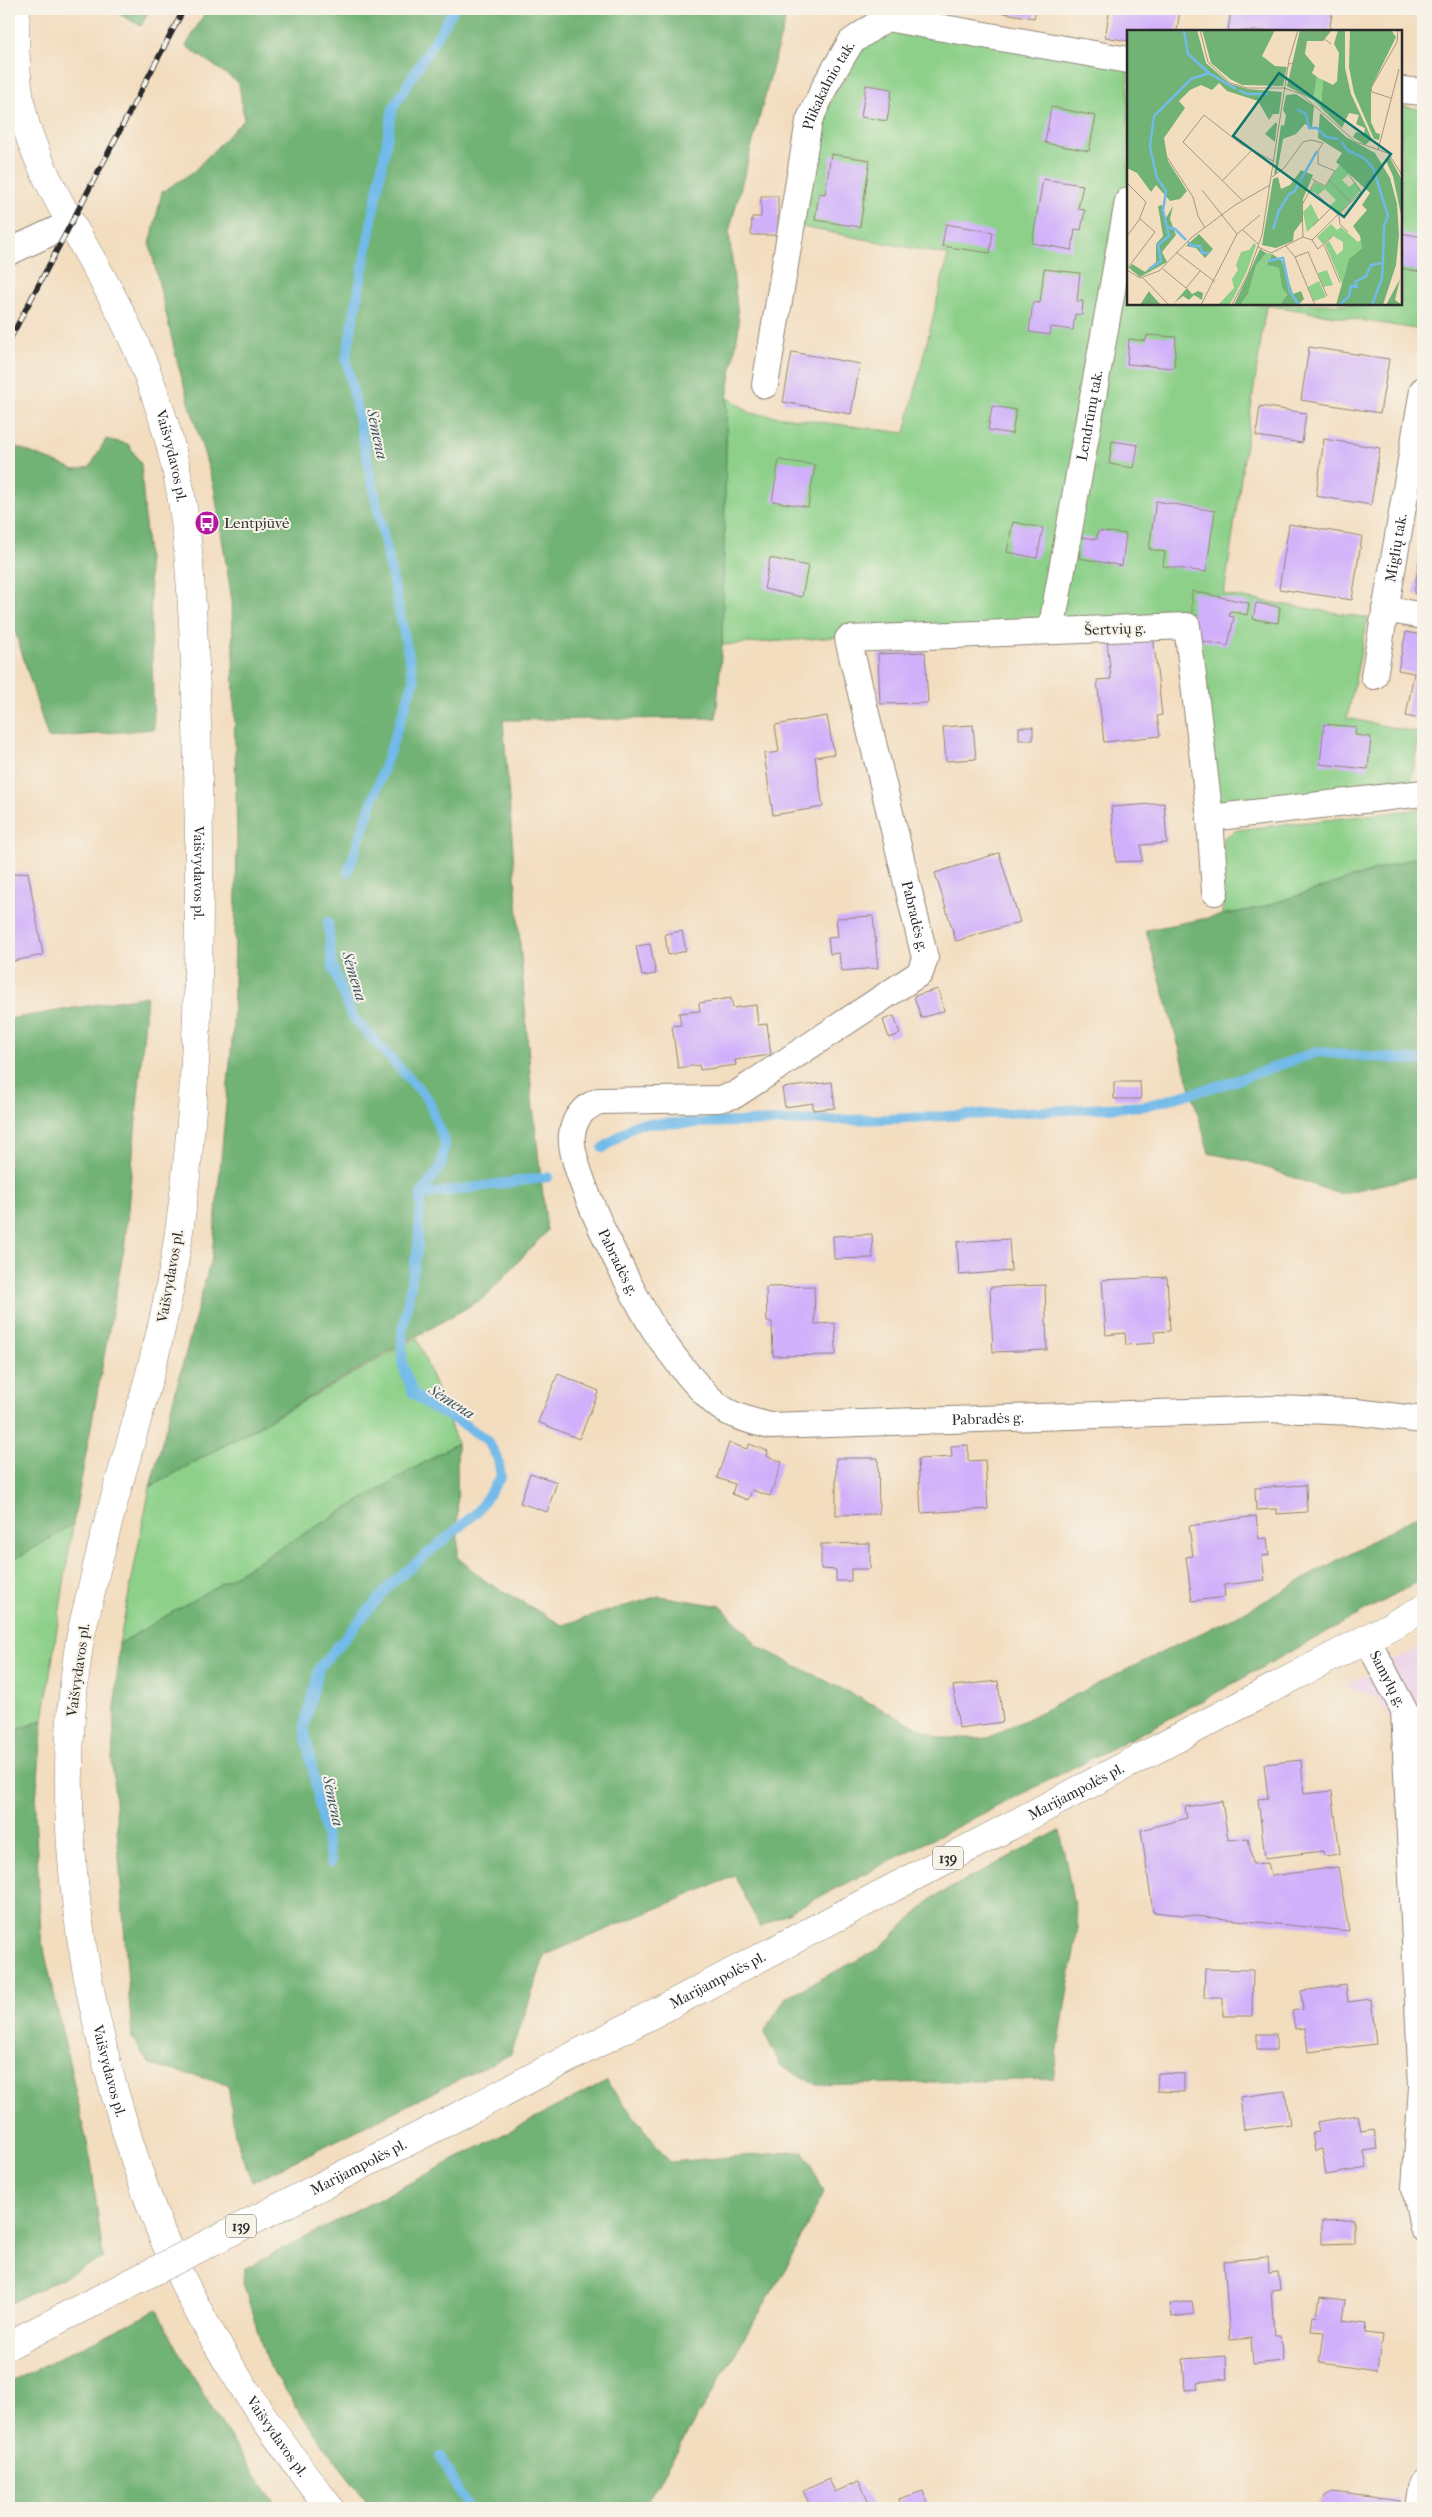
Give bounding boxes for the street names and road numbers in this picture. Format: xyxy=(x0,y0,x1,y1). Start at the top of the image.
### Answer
street label: Plikakalnio tak. xyxy=(799,37,859,131)
street label: Lendrūnų tak. xyxy=(1073,369,1107,462)
street label: Vaišvydavos pl. xyxy=(151,407,191,503)
street label: Miglių tak. xyxy=(1381,512,1411,584)
street label: Šertvių g. xyxy=(1084,619,1146,639)
street label: Vaišvydavos pl. xyxy=(190,825,208,920)
street label: Pabradės g. xyxy=(898,879,932,954)
street label: Pabradės g. xyxy=(594,1226,642,1299)
street label: Vaišvydavos pl. xyxy=(153,1228,187,1325)
street label: Pabradės g. xyxy=(951,1408,1024,1429)
street label: Vaišvydavos pl. xyxy=(62,1622,93,1719)
street label: Samylų g. xyxy=(1366,1648,1410,1710)
street label: Marijampolės pl. xyxy=(1025,1759,1127,1824)
road number: 139 xyxy=(933,1846,963,1870)
street label: Marijampolės pl. xyxy=(666,1947,768,2013)
street label: Vaišvydavos pl. xyxy=(89,2022,130,2119)
street label: Marijampolės pl. xyxy=(307,2135,410,2199)
road number: 139 xyxy=(226,2214,256,2238)
street label: Vaišvydavos pl. xyxy=(242,2392,312,2480)

